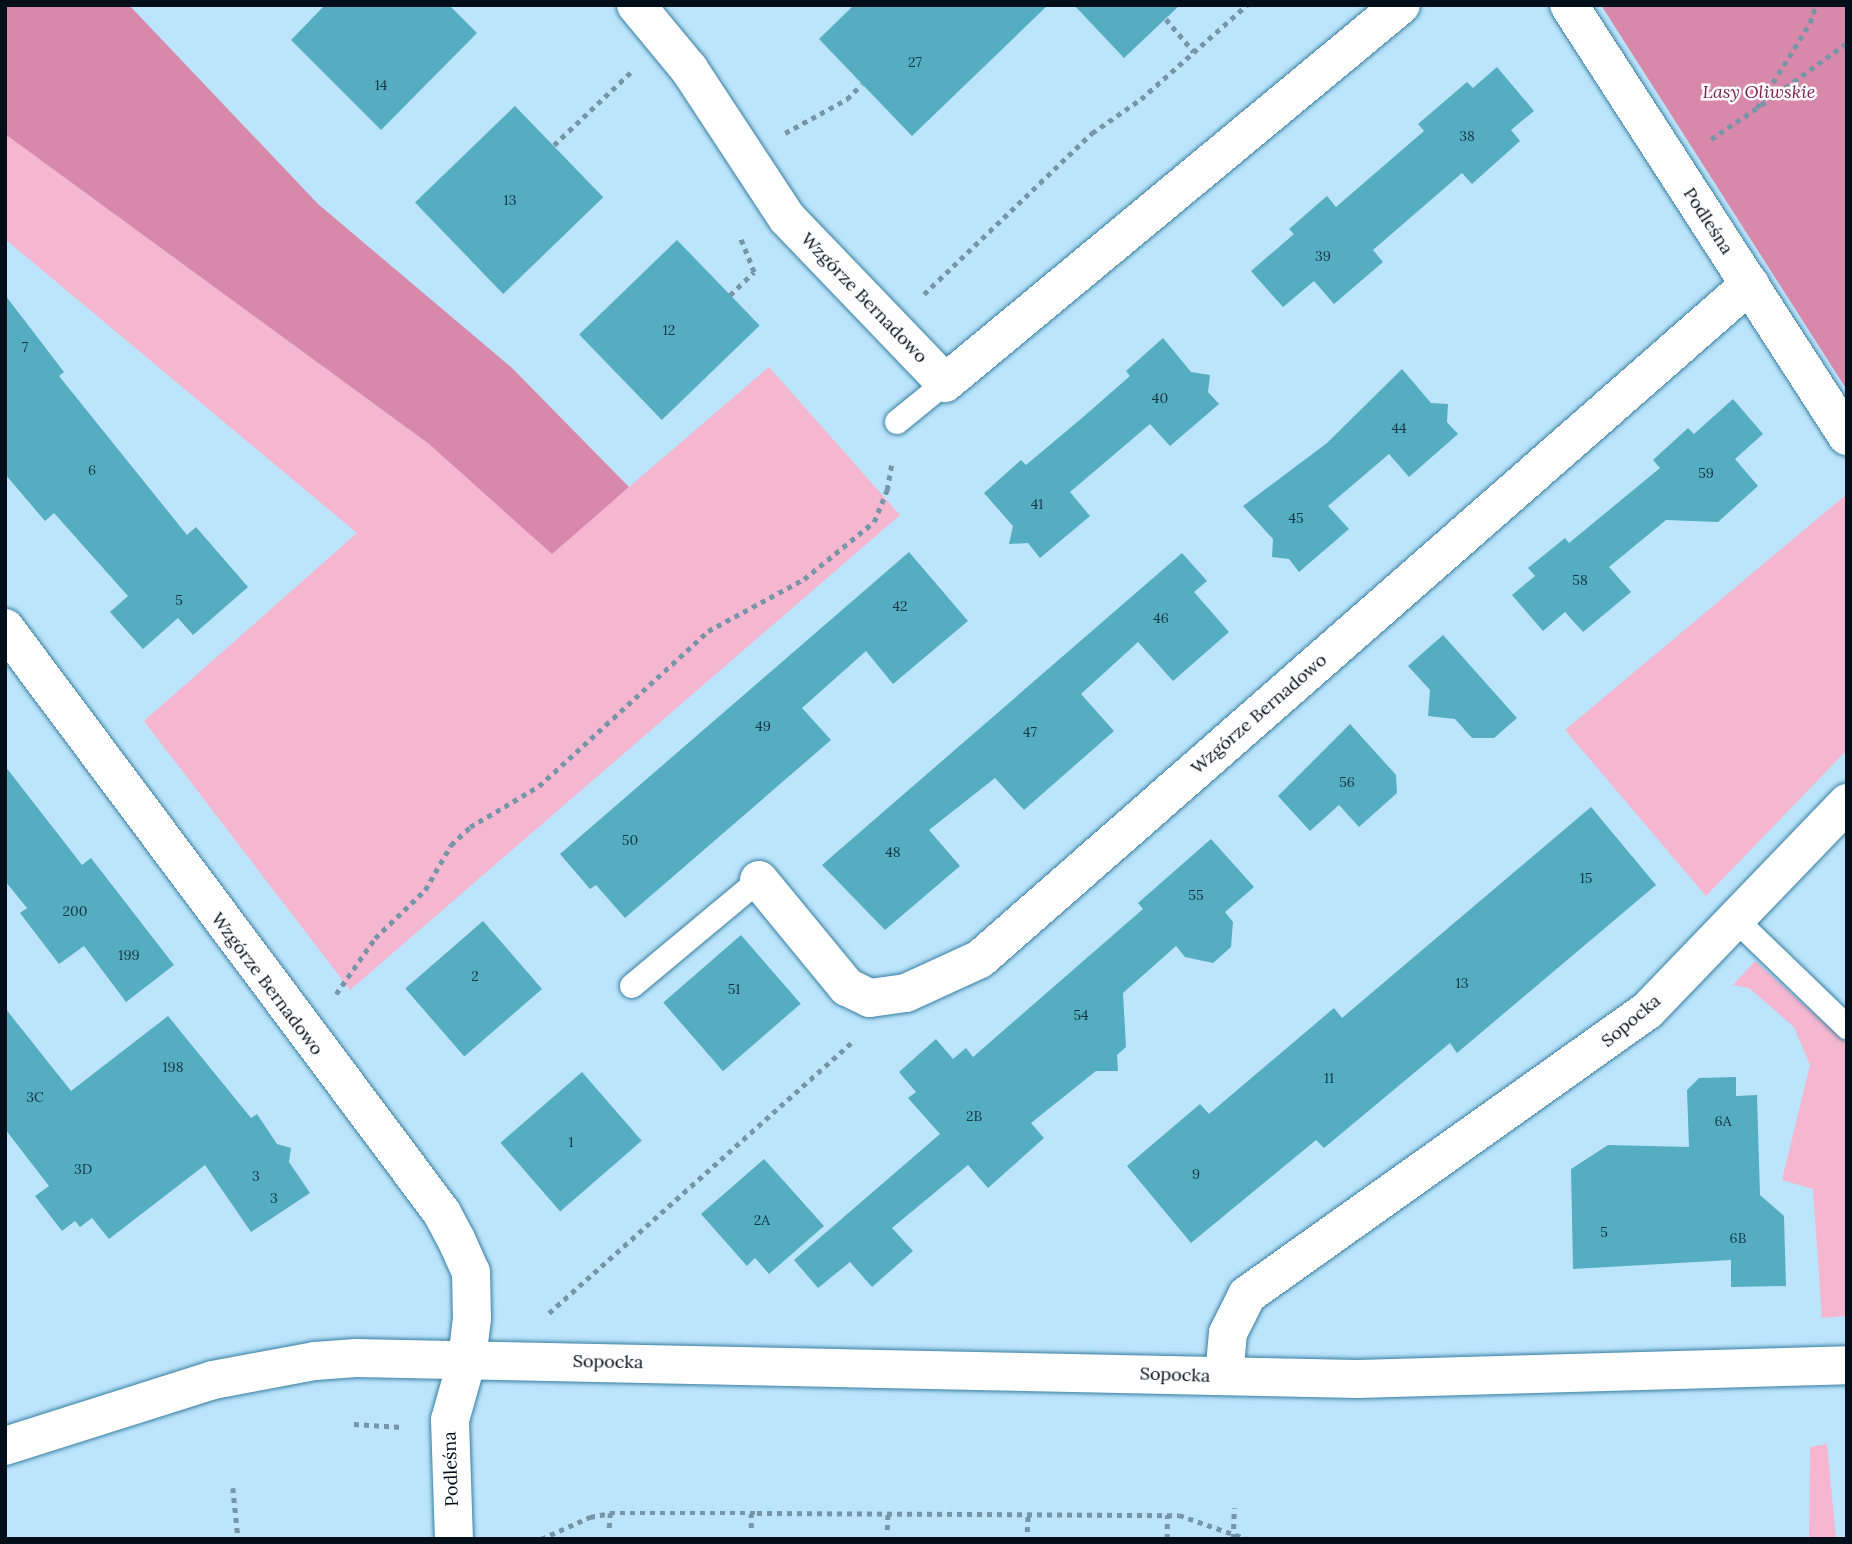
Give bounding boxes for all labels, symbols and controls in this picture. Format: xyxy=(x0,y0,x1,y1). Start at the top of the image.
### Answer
house number: 27 xyxy=(908,54,922,70)
house number: 14 xyxy=(375,77,387,93)
park label: Lasy Oliwskie xyxy=(1703,81,1815,103)
house number: 38 xyxy=(1459,128,1475,144)
street label: Podleśna xyxy=(1678,184,1738,258)
house number: 13 xyxy=(504,192,516,208)
street label: Wzgórze Bernadowo xyxy=(796,228,932,368)
house number: 39 xyxy=(1315,248,1331,264)
house number: 12 xyxy=(663,322,675,338)
house number: 7 xyxy=(22,339,28,355)
house number: 40 xyxy=(1152,390,1168,406)
house number: 44 xyxy=(1391,420,1407,436)
house number: 6 xyxy=(88,462,96,478)
house number: 59 xyxy=(1698,465,1714,481)
house number: 41 xyxy=(1031,496,1043,512)
house number: 45 xyxy=(1288,510,1304,526)
house number: 58 xyxy=(1572,572,1588,588)
house number: 5 xyxy=(175,592,183,608)
house number: 42 xyxy=(892,598,908,614)
house number: 46 xyxy=(1153,610,1169,626)
street label: Wzgórze Bernadowo xyxy=(1187,649,1331,779)
house number: 49 xyxy=(755,718,771,734)
house number: 47 xyxy=(1023,724,1037,740)
house number: 56 xyxy=(1339,774,1355,790)
house number: 50 xyxy=(622,832,638,848)
house number: 48 xyxy=(885,844,901,860)
house number: 15 xyxy=(1580,870,1592,886)
house number: 55 xyxy=(1188,887,1204,903)
house number: 200 xyxy=(63,903,87,919)
street label: Wzgórze Bernadowo xyxy=(206,908,328,1060)
house number: 199 xyxy=(118,947,140,963)
house number: 2 xyxy=(471,968,479,984)
house number: 13 xyxy=(1456,975,1468,991)
house number: 51 xyxy=(728,981,740,997)
street label: Sopocka xyxy=(1597,990,1665,1052)
house number: 54 xyxy=(1073,1007,1089,1023)
house number: 198 xyxy=(162,1059,184,1075)
house number: 11 xyxy=(1324,1070,1334,1086)
house number: 3C xyxy=(26,1089,44,1105)
house number: 2B xyxy=(966,1108,982,1124)
house number: 6A xyxy=(1715,1113,1731,1129)
house number: 1 xyxy=(568,1134,574,1150)
house number: 3D xyxy=(74,1161,92,1177)
house number: 9 xyxy=(1192,1166,1200,1182)
house number: 3 xyxy=(252,1168,260,1184)
house number: 3 xyxy=(270,1190,278,1206)
house number: 2A xyxy=(754,1212,770,1228)
house number: 5 xyxy=(1600,1224,1608,1240)
house number: 6B xyxy=(1730,1230,1746,1246)
street label: Sopocka xyxy=(573,1351,643,1373)
street label: Sopocka xyxy=(1139,1363,1211,1387)
street label: Podleśna xyxy=(439,1431,463,1507)

